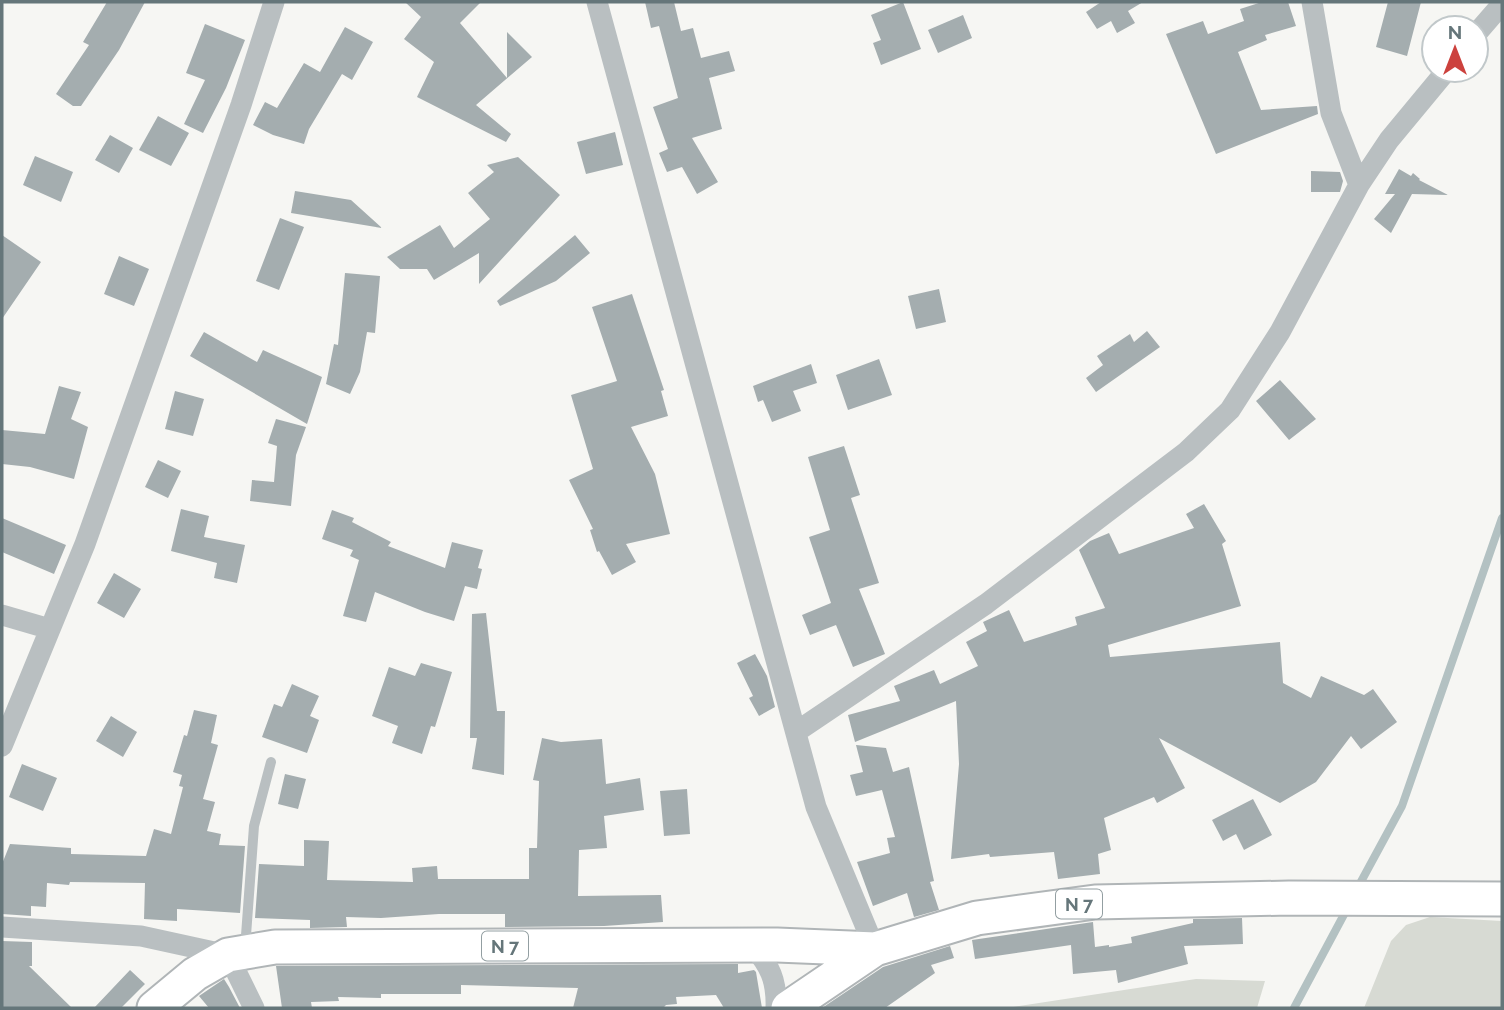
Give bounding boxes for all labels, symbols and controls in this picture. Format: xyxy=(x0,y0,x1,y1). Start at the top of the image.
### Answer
north arrow xyxy=(1420,14,1490,84)
text: N xyxy=(1448,21,1462,43)
road number: N 7 xyxy=(1056,890,1102,918)
road number: N 7 xyxy=(482,931,528,960)

